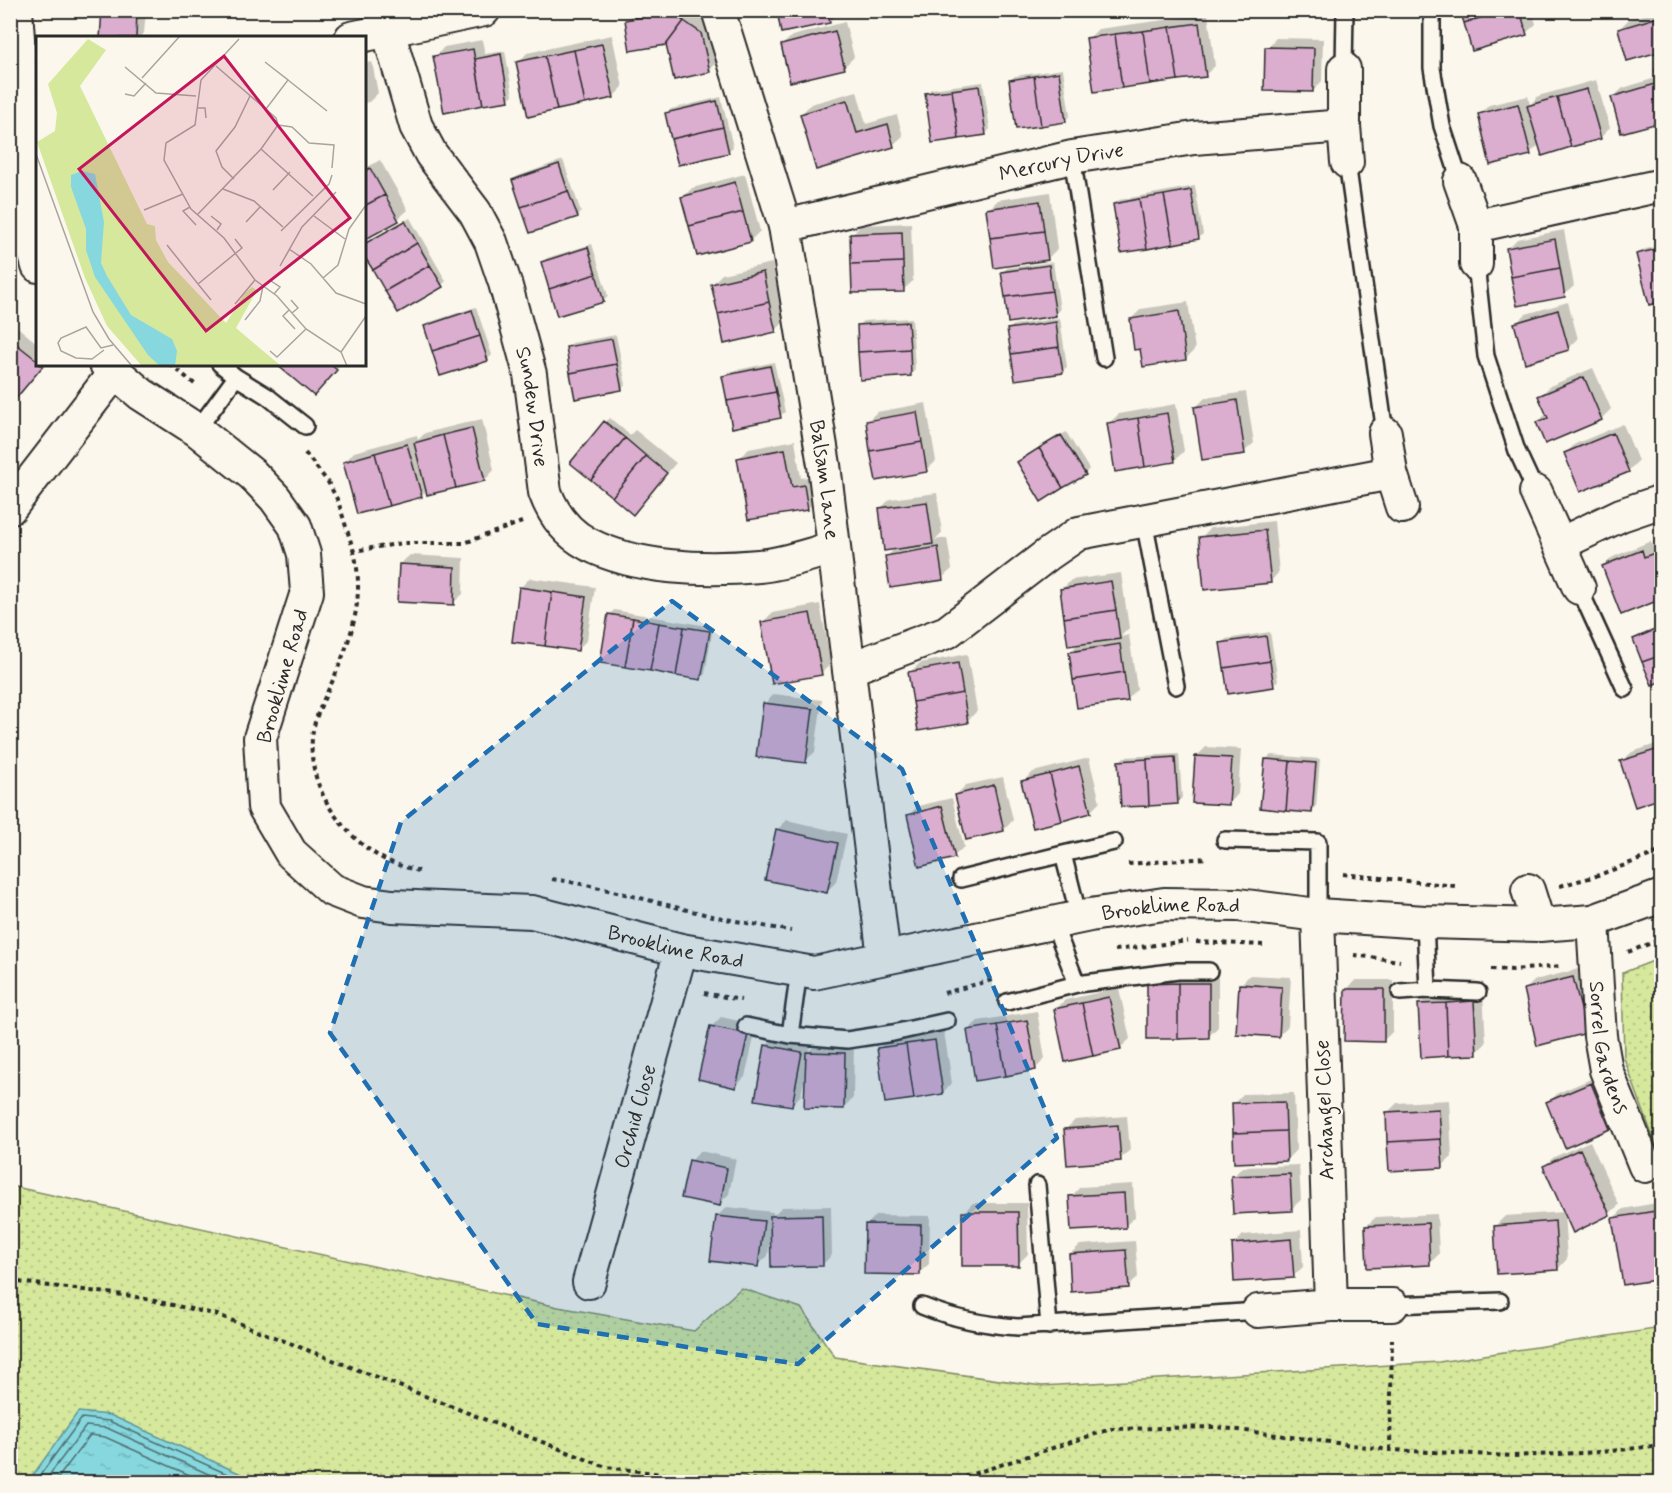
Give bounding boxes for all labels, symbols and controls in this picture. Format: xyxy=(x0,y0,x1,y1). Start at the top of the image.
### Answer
inset map xyxy=(36,36,366,366)
street label: Mercury Drive xyxy=(996,136,1126,189)
street label: Sundew Drive xyxy=(508,344,555,469)
street label: Balsam Lane xyxy=(802,418,846,541)
street label: Brooklime Road xyxy=(250,606,316,747)
street label: Brooklime Road xyxy=(1100,891,1240,928)
street label: Brooklime Road xyxy=(605,919,746,976)
street label: Sorrel Gardens xyxy=(1582,980,1635,1118)
street label: Archangel Close xyxy=(1309,1039,1343,1181)
street label: Orchid Close xyxy=(608,1061,664,1172)

